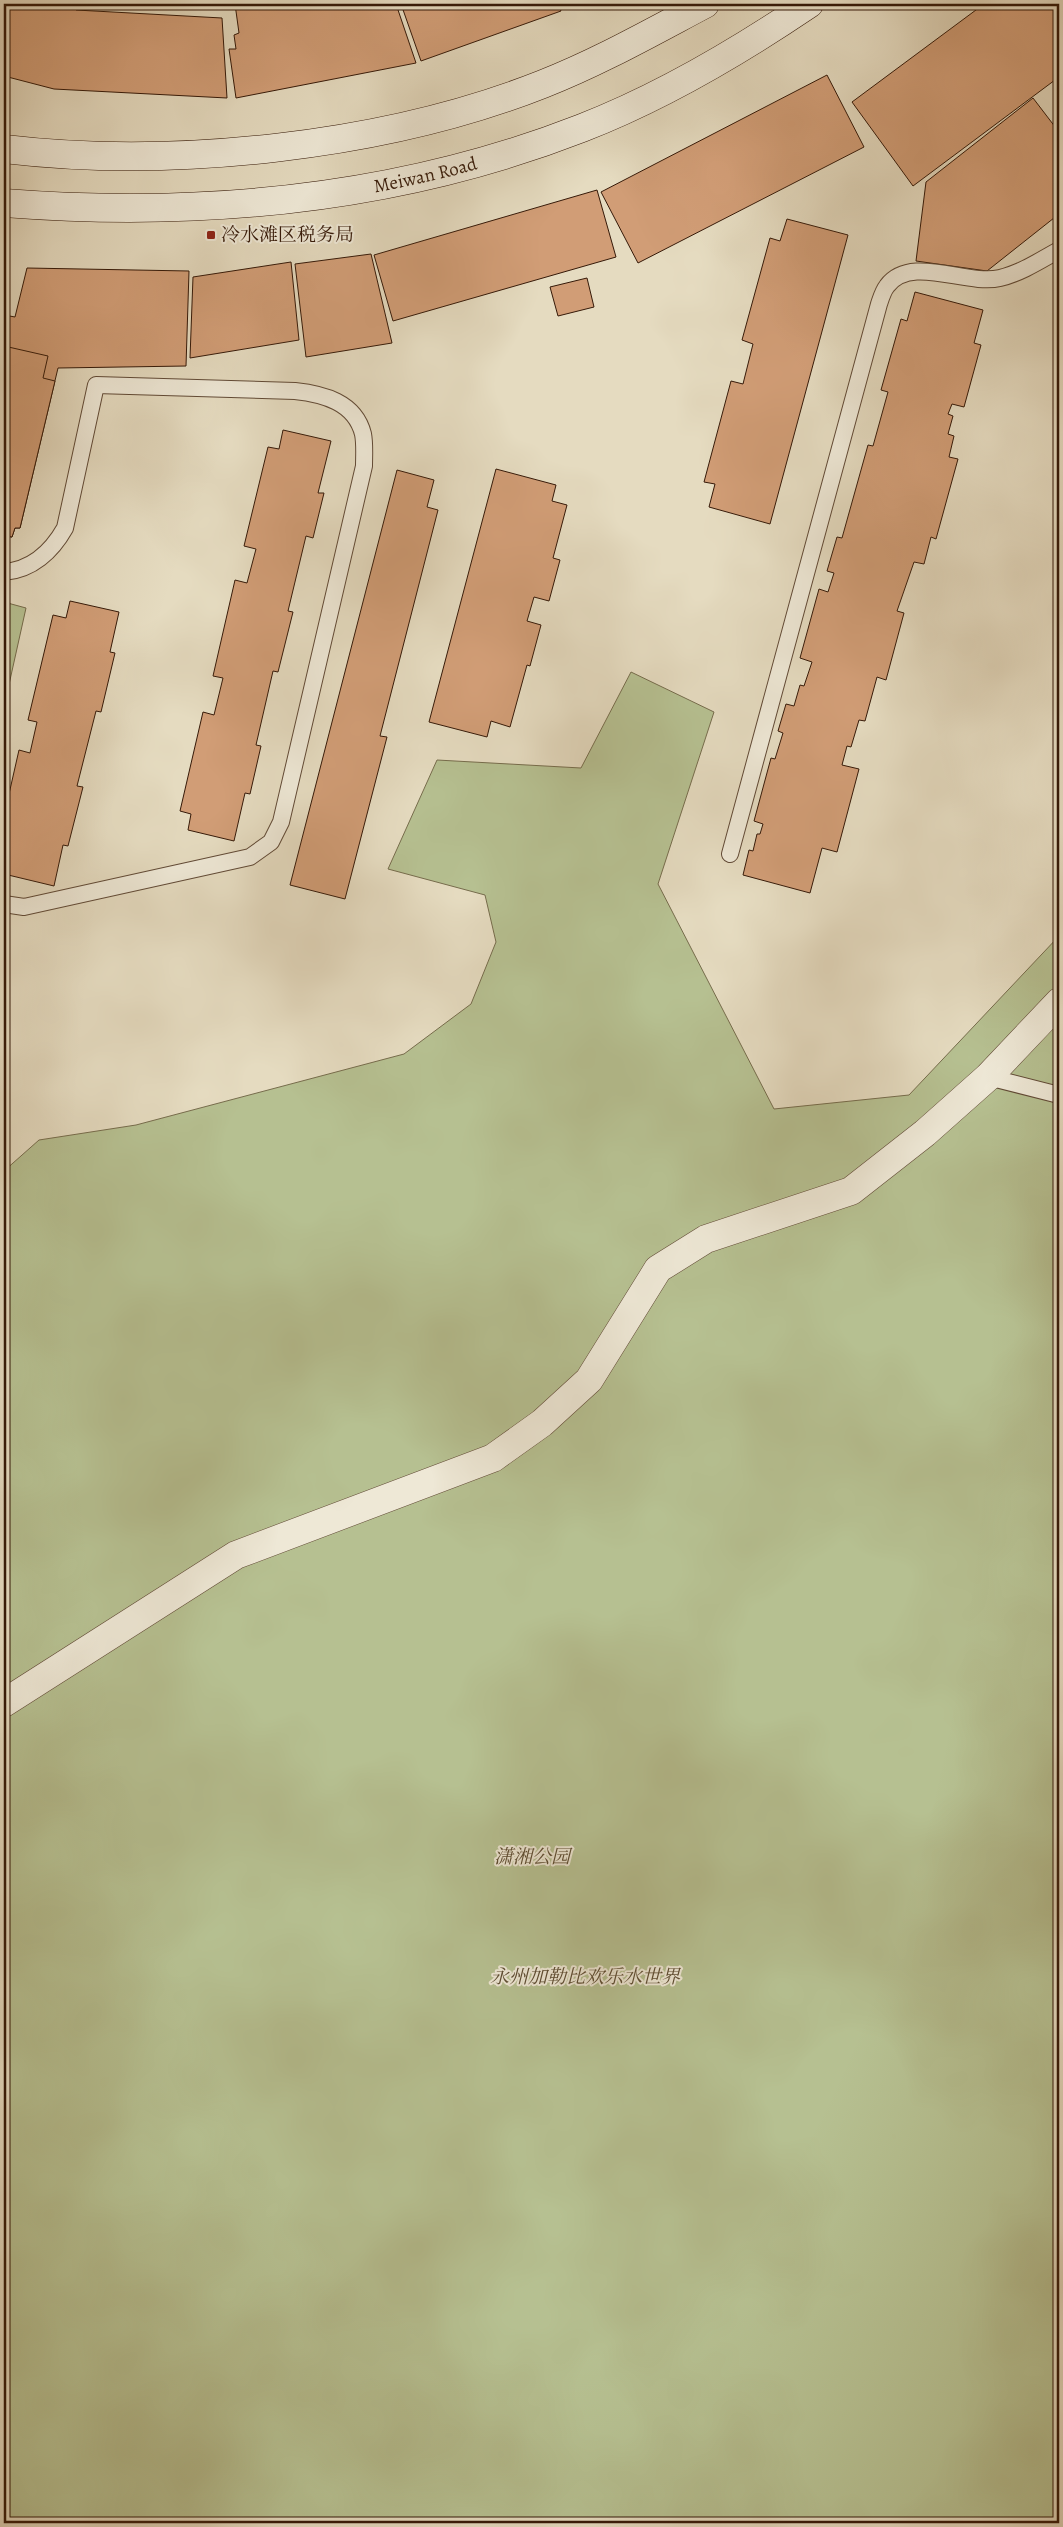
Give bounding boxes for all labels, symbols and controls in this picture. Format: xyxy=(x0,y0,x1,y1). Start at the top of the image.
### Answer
street label: Meiwan Road xyxy=(372,150,481,199)
place label: 冷水滩区税务局 xyxy=(221,222,354,248)
marker: 冷水滩区税务局 xyxy=(205,229,217,241)
park label: 潇湘公园 xyxy=(494,1844,573,1870)
park label: 永州加勒比欢乐水世界 xyxy=(490,1964,682,1990)

